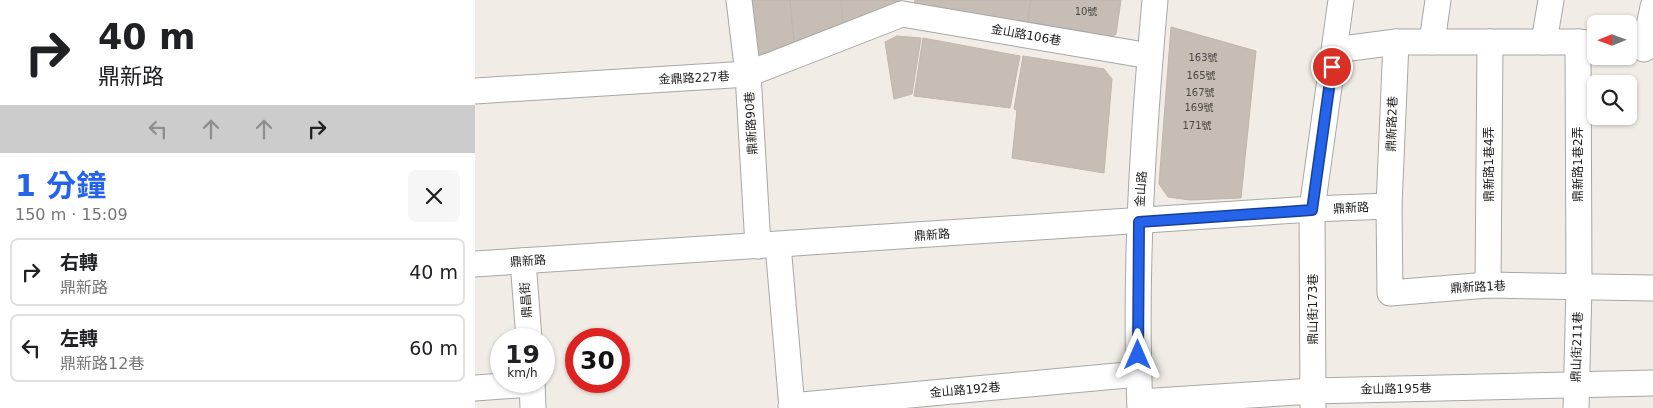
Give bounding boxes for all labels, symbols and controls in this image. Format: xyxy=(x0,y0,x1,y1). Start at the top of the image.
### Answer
house number: 10號 xyxy=(1075,6,1097,17)
north arrow xyxy=(1587,15,1637,65)
map controls xyxy=(1587,15,1637,125)
text: 40 m xyxy=(98,17,195,57)
icon: right xyxy=(15,20,80,85)
street label: 金山路106巷 xyxy=(990,22,1062,48)
pin xyxy=(1311,46,1353,88)
house number: 163號 xyxy=(1188,52,1218,63)
icon: arrive xyxy=(1318,53,1346,81)
text: 鼎新路 xyxy=(98,64,164,89)
street label: 金鼎路227巷 xyxy=(658,69,730,87)
house number: 165號 xyxy=(1186,70,1216,81)
button: search xyxy=(1587,75,1637,125)
house number: 167號 xyxy=(1185,87,1215,98)
street label: 鼎新路90巷 xyxy=(742,91,760,155)
street label: 鼎新路2巷 xyxy=(1384,96,1400,152)
house number: 169號 xyxy=(1184,102,1214,113)
icon: left xyxy=(144,115,172,143)
icon: ahead xyxy=(197,115,225,143)
icon: ahead xyxy=(250,115,278,143)
icon: right xyxy=(303,115,331,143)
house number: 171號 xyxy=(1182,120,1212,131)
street label: 鼎新路1巷4弄 xyxy=(1482,126,1496,202)
street label: 鼎新路1巷2弄 xyxy=(1571,126,1585,202)
text: 1 分鐘 xyxy=(15,168,106,203)
button: close xyxy=(408,170,460,222)
street label: 金山路 xyxy=(1133,171,1149,207)
street label: 鼎新路 xyxy=(1333,200,1369,216)
text: 150 m · 15:09 xyxy=(15,205,128,224)
street label: 鼎新路 xyxy=(914,227,950,243)
text: 右轉 xyxy=(60,251,98,273)
street label: 鼎新路 xyxy=(510,253,546,269)
icon: right xyxy=(17,258,45,286)
text: 40 m xyxy=(409,261,458,283)
street label: 鼎山街173巷 xyxy=(1306,274,1320,344)
text: 鼎新路 xyxy=(60,278,108,297)
street label: 鼎新路1巷 xyxy=(1450,279,1506,295)
street label: 鼎昌街 xyxy=(518,282,534,318)
street label: 鼎山街211巷 xyxy=(1569,311,1585,383)
text: 左轉 xyxy=(60,327,98,349)
speed limit sign: 30 xyxy=(565,328,630,393)
position arrow xyxy=(1111,328,1163,380)
icon: left xyxy=(17,334,45,362)
text: 60 m xyxy=(409,337,458,359)
text: 19 xyxy=(505,340,540,369)
text: 鼎新路12巷 xyxy=(60,354,144,373)
text: km/h xyxy=(507,366,538,380)
street label: 金山路192巷 xyxy=(929,380,1001,400)
street label: 金山路195巷 xyxy=(1360,381,1432,397)

